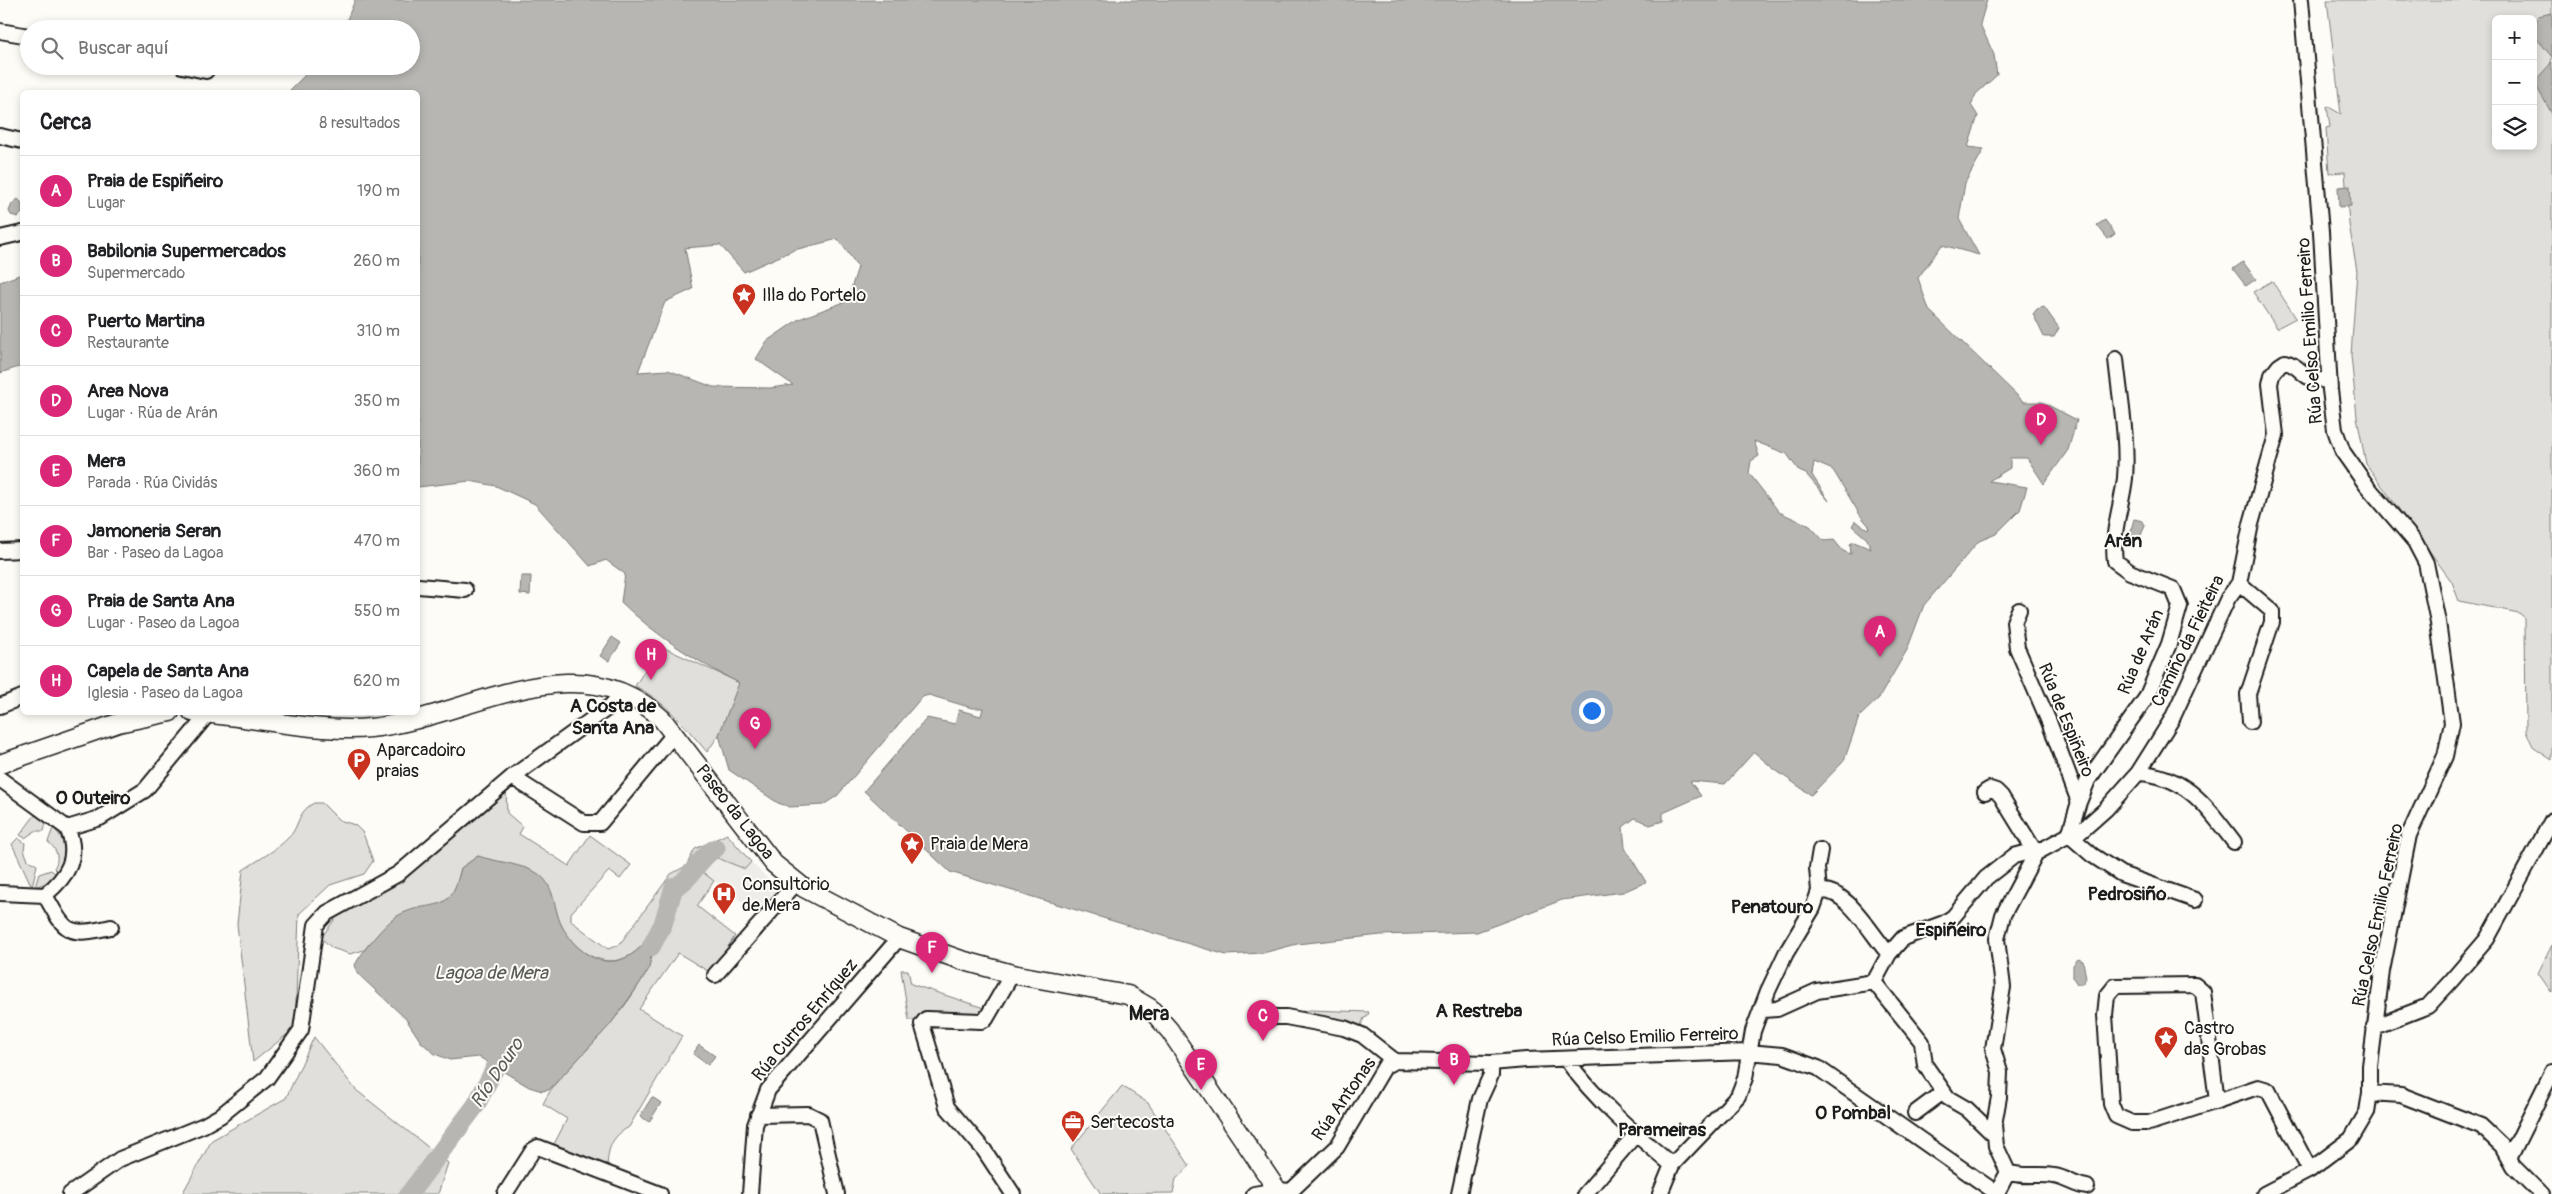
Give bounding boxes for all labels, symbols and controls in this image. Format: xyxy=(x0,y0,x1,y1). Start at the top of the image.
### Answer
map controls xyxy=(2492,15,2537,150)
button: + xyxy=(2492,15,2537,60)
search box xyxy=(20,20,420,75)
icon: search xyxy=(38,34,66,62)
text: Buscar aquí xyxy=(78,36,169,60)
button: − xyxy=(2492,60,2537,105)
button: layers xyxy=(2492,105,2537,150)
text: Cerca xyxy=(40,109,91,136)
text: 8 resultados xyxy=(319,113,400,133)
text: Praia de Espiñeiro xyxy=(87,169,223,193)
text: A xyxy=(51,181,61,201)
text: 190 m xyxy=(357,181,400,201)
text: Lugar xyxy=(87,193,125,213)
street label: Rúa Celso Emilio Ferreiro xyxy=(2292,237,2328,425)
text: Babilonia Supermercados xyxy=(87,239,286,263)
text: B xyxy=(51,251,61,271)
text: 260 m xyxy=(353,251,400,271)
text: Supermercado xyxy=(87,263,185,283)
place icon: Illa do Portelo xyxy=(731,282,757,316)
place label: Illa do Portelo xyxy=(762,284,866,307)
text: Puerto Martina xyxy=(87,309,205,333)
text: C xyxy=(51,321,61,341)
text: 310 m xyxy=(356,321,400,341)
text: Restaurante xyxy=(87,333,169,353)
text: Area Nova xyxy=(87,379,169,403)
text: D xyxy=(51,391,61,411)
text: 350 m xyxy=(354,391,400,411)
text: Lugar · Rúa de Arán xyxy=(87,403,218,423)
pin: D xyxy=(2025,404,2057,445)
text: Mera xyxy=(87,449,126,473)
text: E xyxy=(52,461,60,481)
text: 360 m xyxy=(353,461,400,481)
text: Parada · Rúa Cividás xyxy=(87,473,217,493)
text: Jamoneria Seran xyxy=(87,519,221,543)
district label: Arán xyxy=(2104,529,2143,553)
text: F xyxy=(51,531,61,551)
text: 470 m xyxy=(354,531,400,551)
text: Bar · Paseo da Lagoa xyxy=(87,543,223,563)
street label: Camiño da Fieiteira xyxy=(2146,571,2230,711)
text: Praia de Santa Ana xyxy=(87,589,235,613)
text: G xyxy=(51,601,61,621)
text: 550 m xyxy=(354,601,400,621)
street label: Rúa de Arán xyxy=(2113,606,2169,698)
text: Lugar · Paseo da Lagoa xyxy=(87,613,239,633)
pin: A xyxy=(1864,616,1896,657)
pin: H xyxy=(635,639,667,680)
text: Capela de Santa Ana xyxy=(87,659,249,683)
street label: Rúa de Espiñeiro xyxy=(2033,660,2099,781)
text: H xyxy=(51,671,61,691)
text: 620 m xyxy=(353,671,400,691)
text: Iglesia · Paseo da Lagoa xyxy=(87,683,243,703)
district label: A Costa de Santa Ana xyxy=(570,694,657,740)
your location xyxy=(1579,698,1605,724)
pin: G xyxy=(739,708,771,749)
place label: Aparcadoiro praias xyxy=(376,739,466,783)
parking icon: Aparcadoiro praias xyxy=(346,747,372,781)
street label: Paseo da Lagoa xyxy=(691,760,779,864)
district label: O Outeiro xyxy=(56,786,131,810)
street label: Rúa Celso Emilio Ferreiro xyxy=(2347,821,2409,1009)
place icon: Praia de Mera xyxy=(899,831,925,865)
place label: Praia de Mera xyxy=(930,833,1028,856)
place label: Consultorio de Mera xyxy=(742,873,830,917)
hospital icon: Consultorio de Mera xyxy=(711,881,737,915)
district label: Pedrosiño xyxy=(2088,882,2167,906)
district label: Penatouro xyxy=(1731,895,1814,919)
district label: Espiñeiro xyxy=(1915,918,1987,942)
pin: F xyxy=(916,932,948,973)
street label: Rúa Curros Enríquez xyxy=(747,954,863,1086)
water label: Lagoa de Mera xyxy=(434,961,549,985)
district label: A Restreba xyxy=(1436,999,1523,1023)
pin: C xyxy=(1247,1000,1279,1041)
district label: Mera xyxy=(1129,1001,1169,1026)
place label: Castro das Grobas xyxy=(2184,1017,2266,1061)
street label: Rúa Celso Emilio Ferreiro xyxy=(1551,1022,1739,1052)
place icon: Castro das Grobas xyxy=(2153,1025,2179,1059)
water label: Río Douro xyxy=(465,1032,530,1112)
pin: B xyxy=(1438,1044,1470,1085)
pin: E xyxy=(1185,1049,1217,1090)
street label: Rúa Antonas xyxy=(1307,1053,1381,1145)
district label: O Pombal xyxy=(1815,1101,1891,1125)
office icon: Sertecosta xyxy=(1060,1109,1086,1143)
place label: Sertecosta xyxy=(1090,1111,1174,1134)
district label: Parameiras xyxy=(1618,1118,1706,1142)

